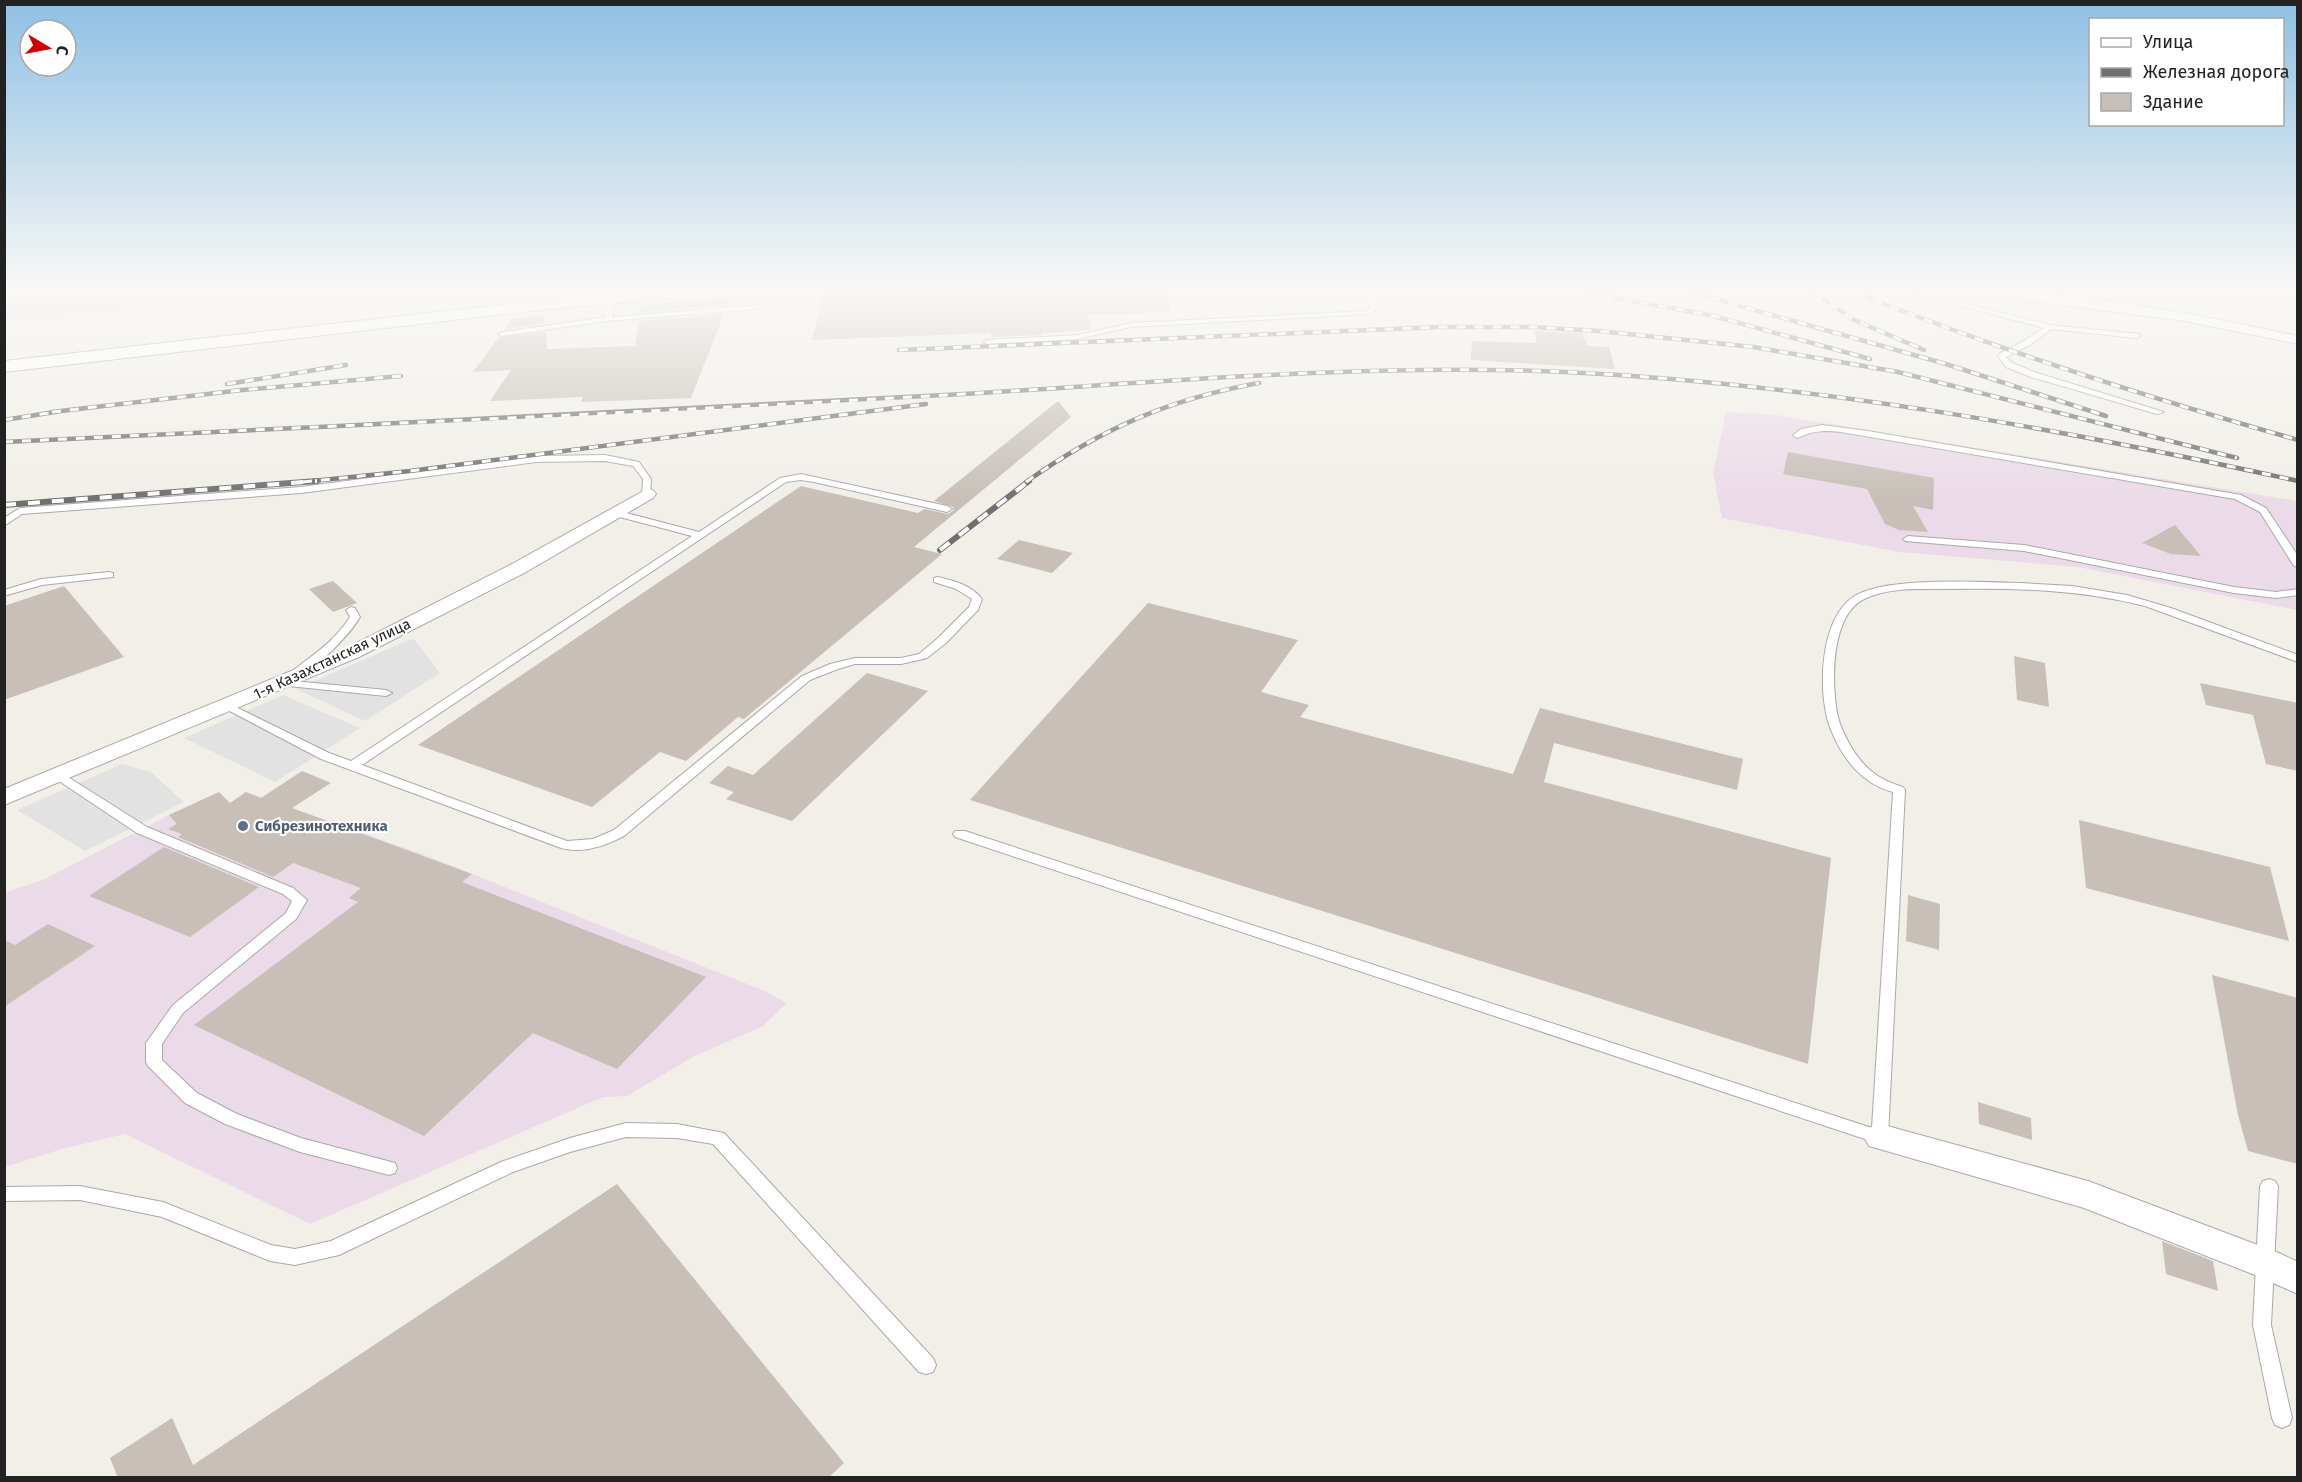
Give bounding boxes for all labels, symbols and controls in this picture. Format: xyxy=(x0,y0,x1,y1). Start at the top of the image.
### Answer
north arrow xyxy=(18,18,78,78)
legend xyxy=(2089,18,2284,126)
text: Улица xyxy=(2143,31,2193,53)
text: С xyxy=(52,44,72,57)
text: Железная дорога xyxy=(2143,61,2290,83)
text: Здание xyxy=(2143,91,2204,113)
street label: 1-я Казахстанская улица xyxy=(251,615,413,703)
place label: Сибрезинотехника xyxy=(255,817,388,835)
marker: Сибрезинотехника xyxy=(236,819,250,833)

